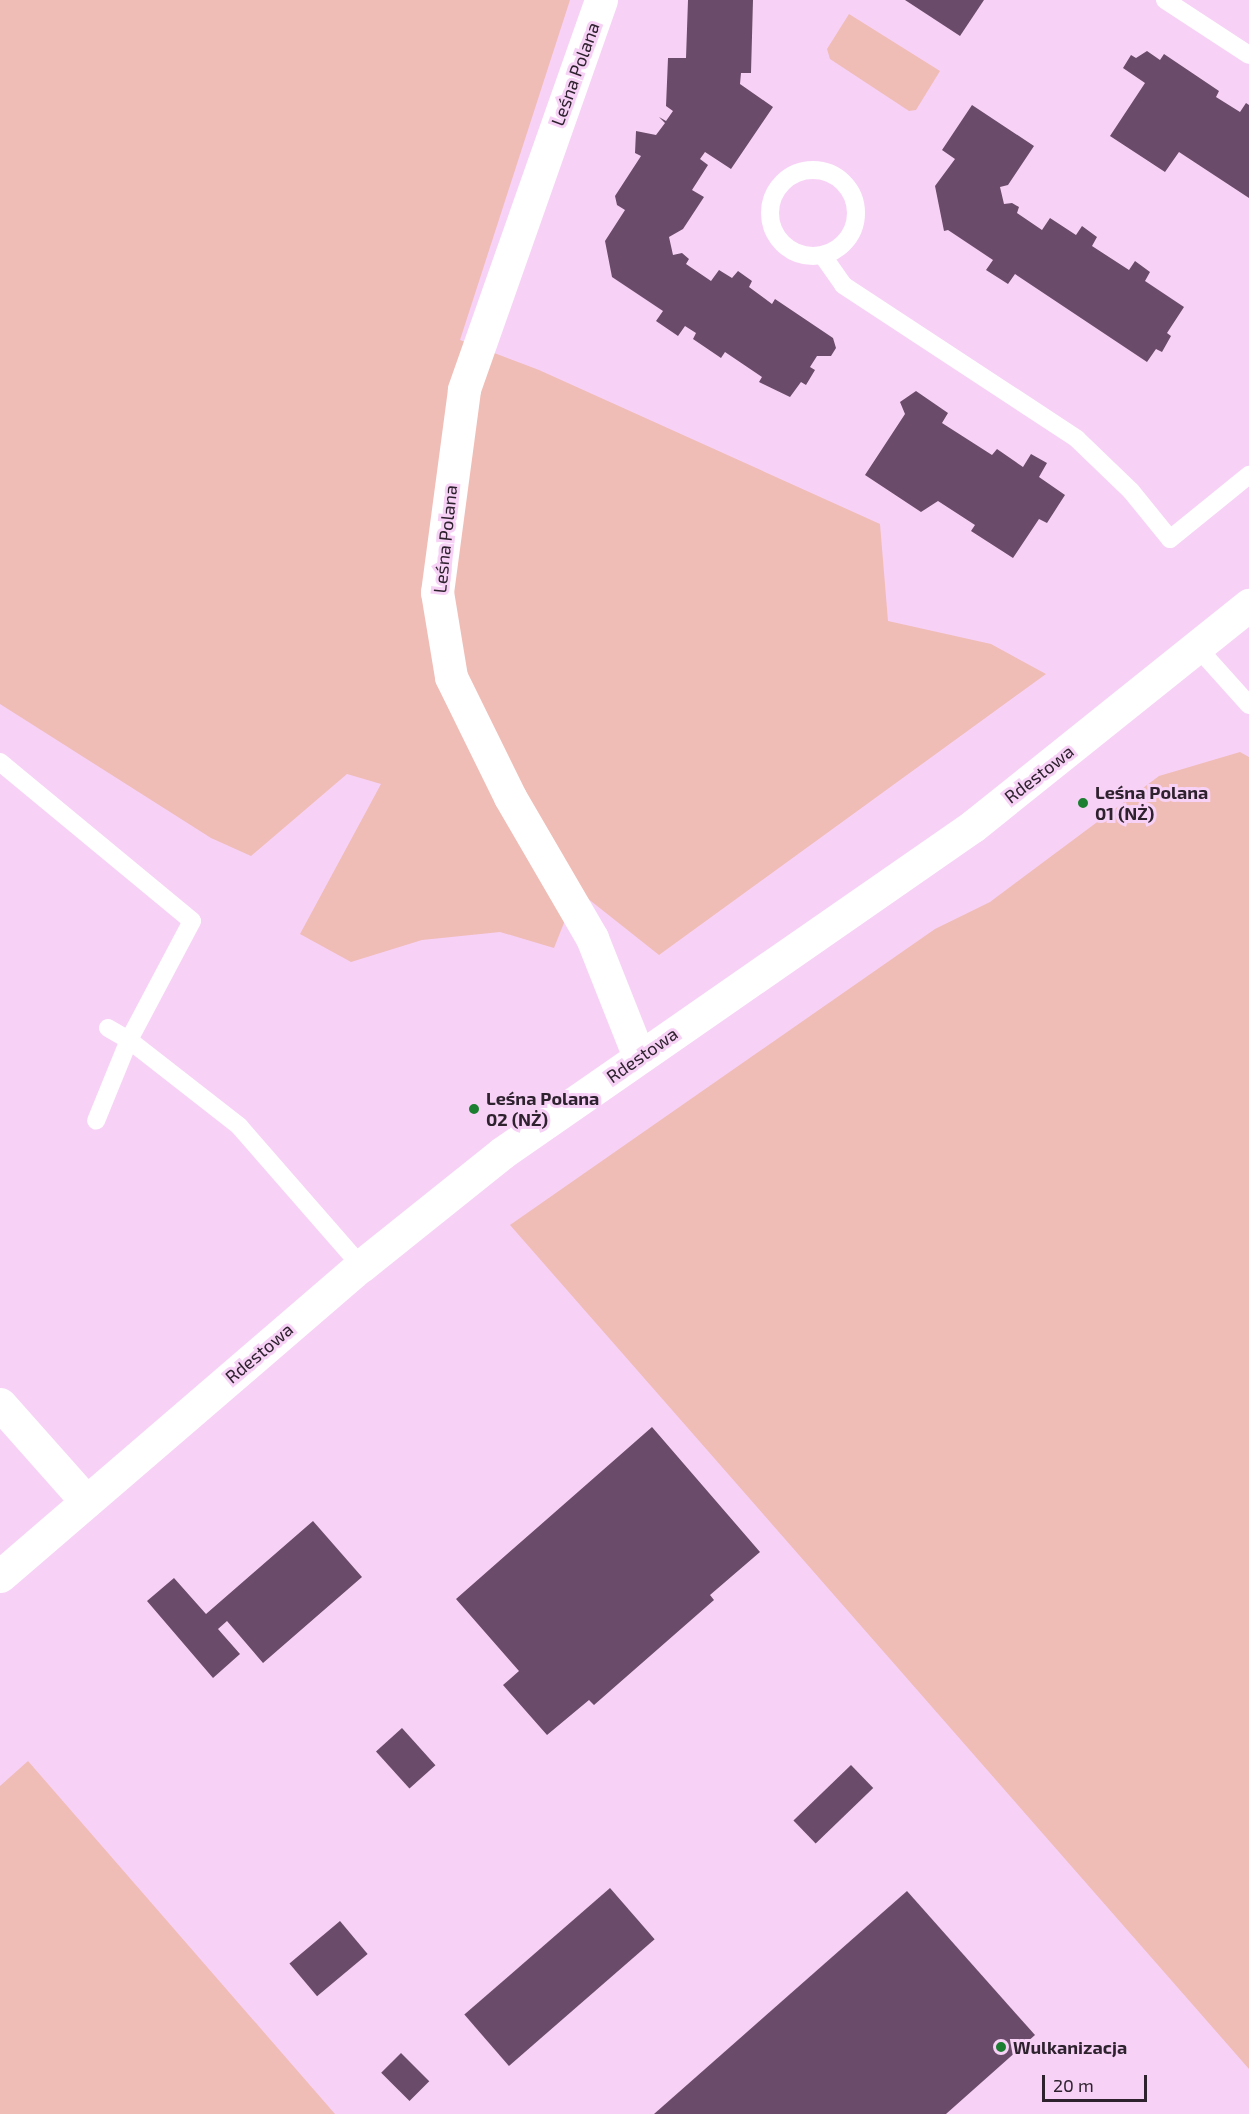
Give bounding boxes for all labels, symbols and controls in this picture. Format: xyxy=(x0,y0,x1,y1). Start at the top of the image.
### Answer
street label: Leśna Polana xyxy=(546,19,604,129)
street label: Leśna Polana xyxy=(429,484,461,594)
street label: Rdestowa xyxy=(1000,740,1078,808)
place label: Leśna Polana 01 (NŻ) xyxy=(1095,782,1208,824)
marker: Leśna Polana 01 (NŻ) xyxy=(1076,796,1090,810)
street label: Rdestowa xyxy=(602,1023,682,1087)
place label: Leśna Polana 02 (NŻ) xyxy=(486,1088,599,1130)
marker: Leśna Polana 02 (NŻ) xyxy=(467,1102,481,1116)
street label: Rdestowa xyxy=(221,1318,297,1388)
place label: Wulkanizacja xyxy=(1013,2036,1127,2058)
marker: Wulkanizacja xyxy=(994,2040,1008,2054)
scale bar xyxy=(1045,2063,1150,2101)
text: 20 m xyxy=(1053,2074,1094,2096)

